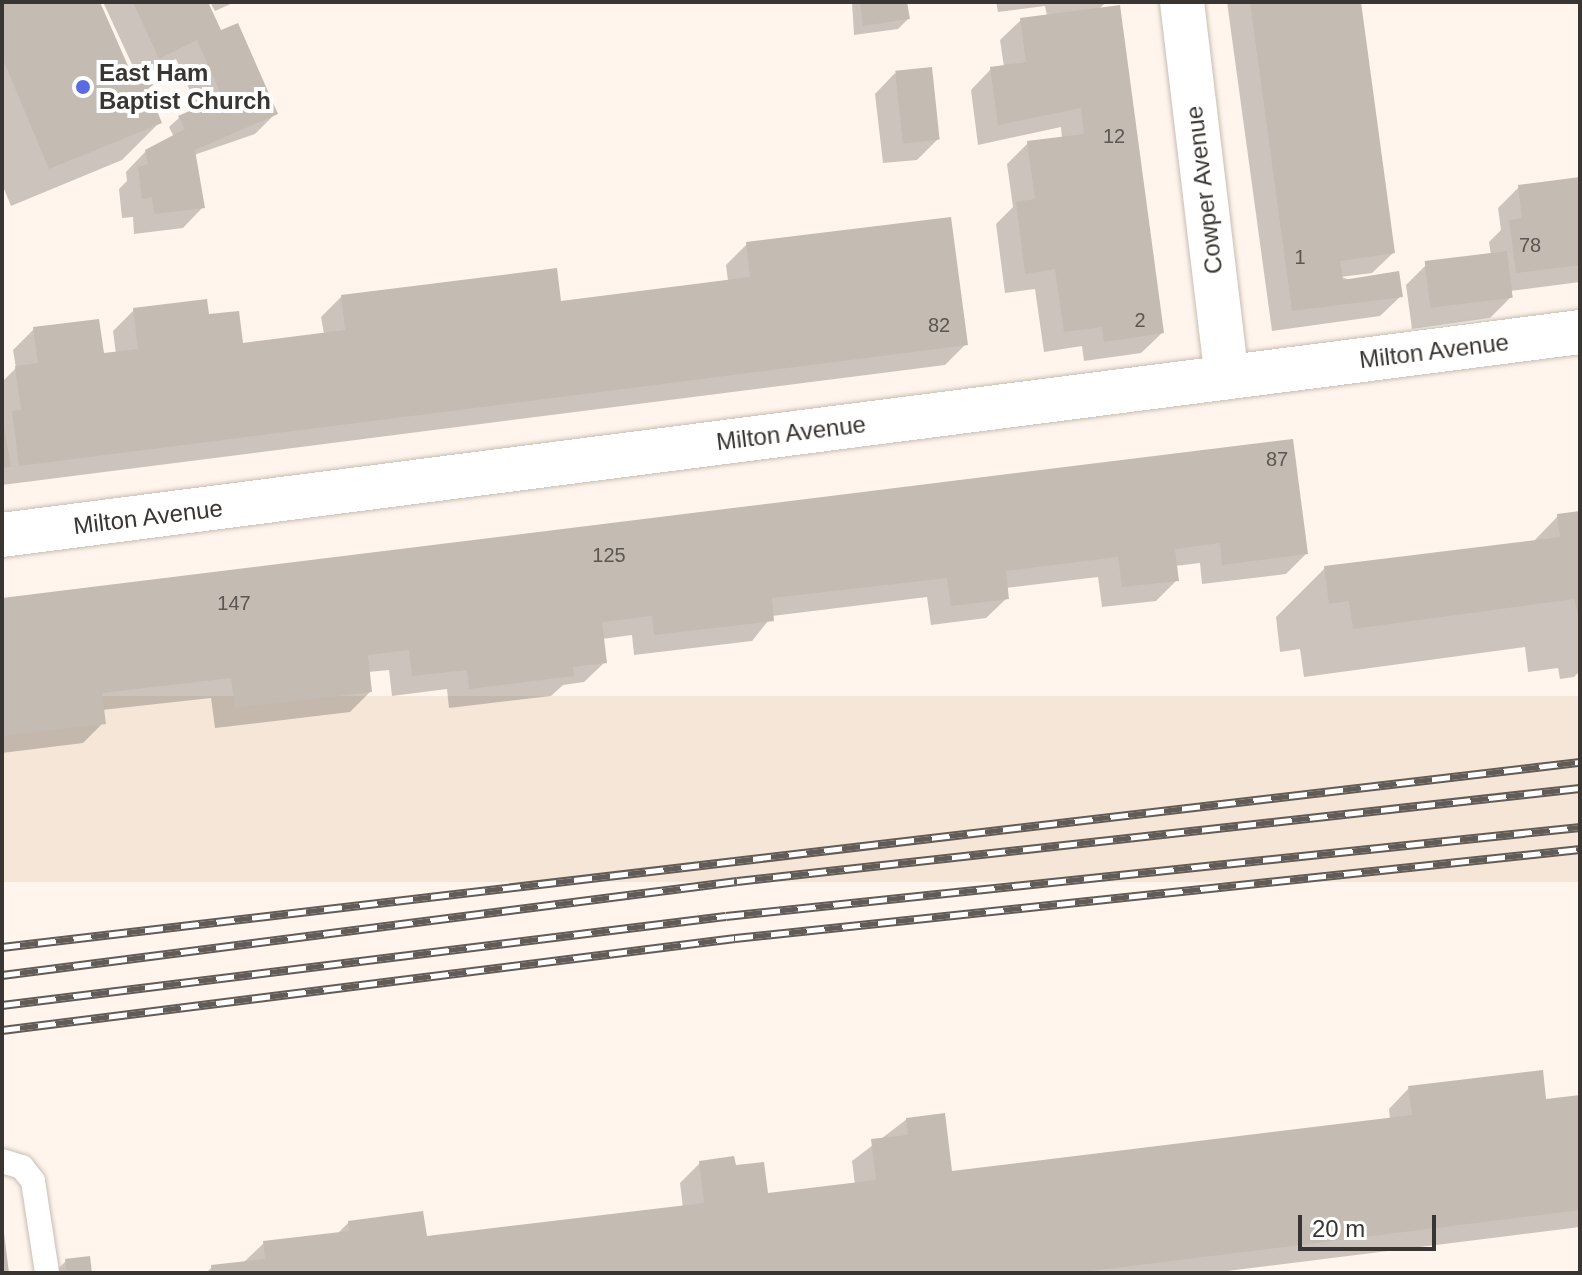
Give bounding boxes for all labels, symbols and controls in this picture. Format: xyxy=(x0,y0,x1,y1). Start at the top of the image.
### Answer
place label: East Ham Baptist Church xyxy=(99,59,271,115)
marker: East Ham Baptist Church xyxy=(74,78,92,96)
street label: Cowper Avenue xyxy=(1179,104,1229,276)
house number: 12 xyxy=(1103,124,1125,148)
house number: 78 xyxy=(1519,233,1541,257)
house number: 1 xyxy=(1294,245,1306,269)
house number: 2 xyxy=(1134,308,1146,332)
house number: 82 xyxy=(928,313,950,337)
street label: Milton Avenue xyxy=(1357,327,1511,375)
street label: Milton Avenue xyxy=(714,409,868,457)
house number: 87 xyxy=(1266,447,1288,471)
street label: Milton Avenue xyxy=(71,493,225,541)
house number: 125 xyxy=(592,543,626,567)
house number: 147 xyxy=(217,591,251,615)
scale bar xyxy=(1302,1199,1440,1249)
text: 20 m xyxy=(1312,1215,1365,1242)

